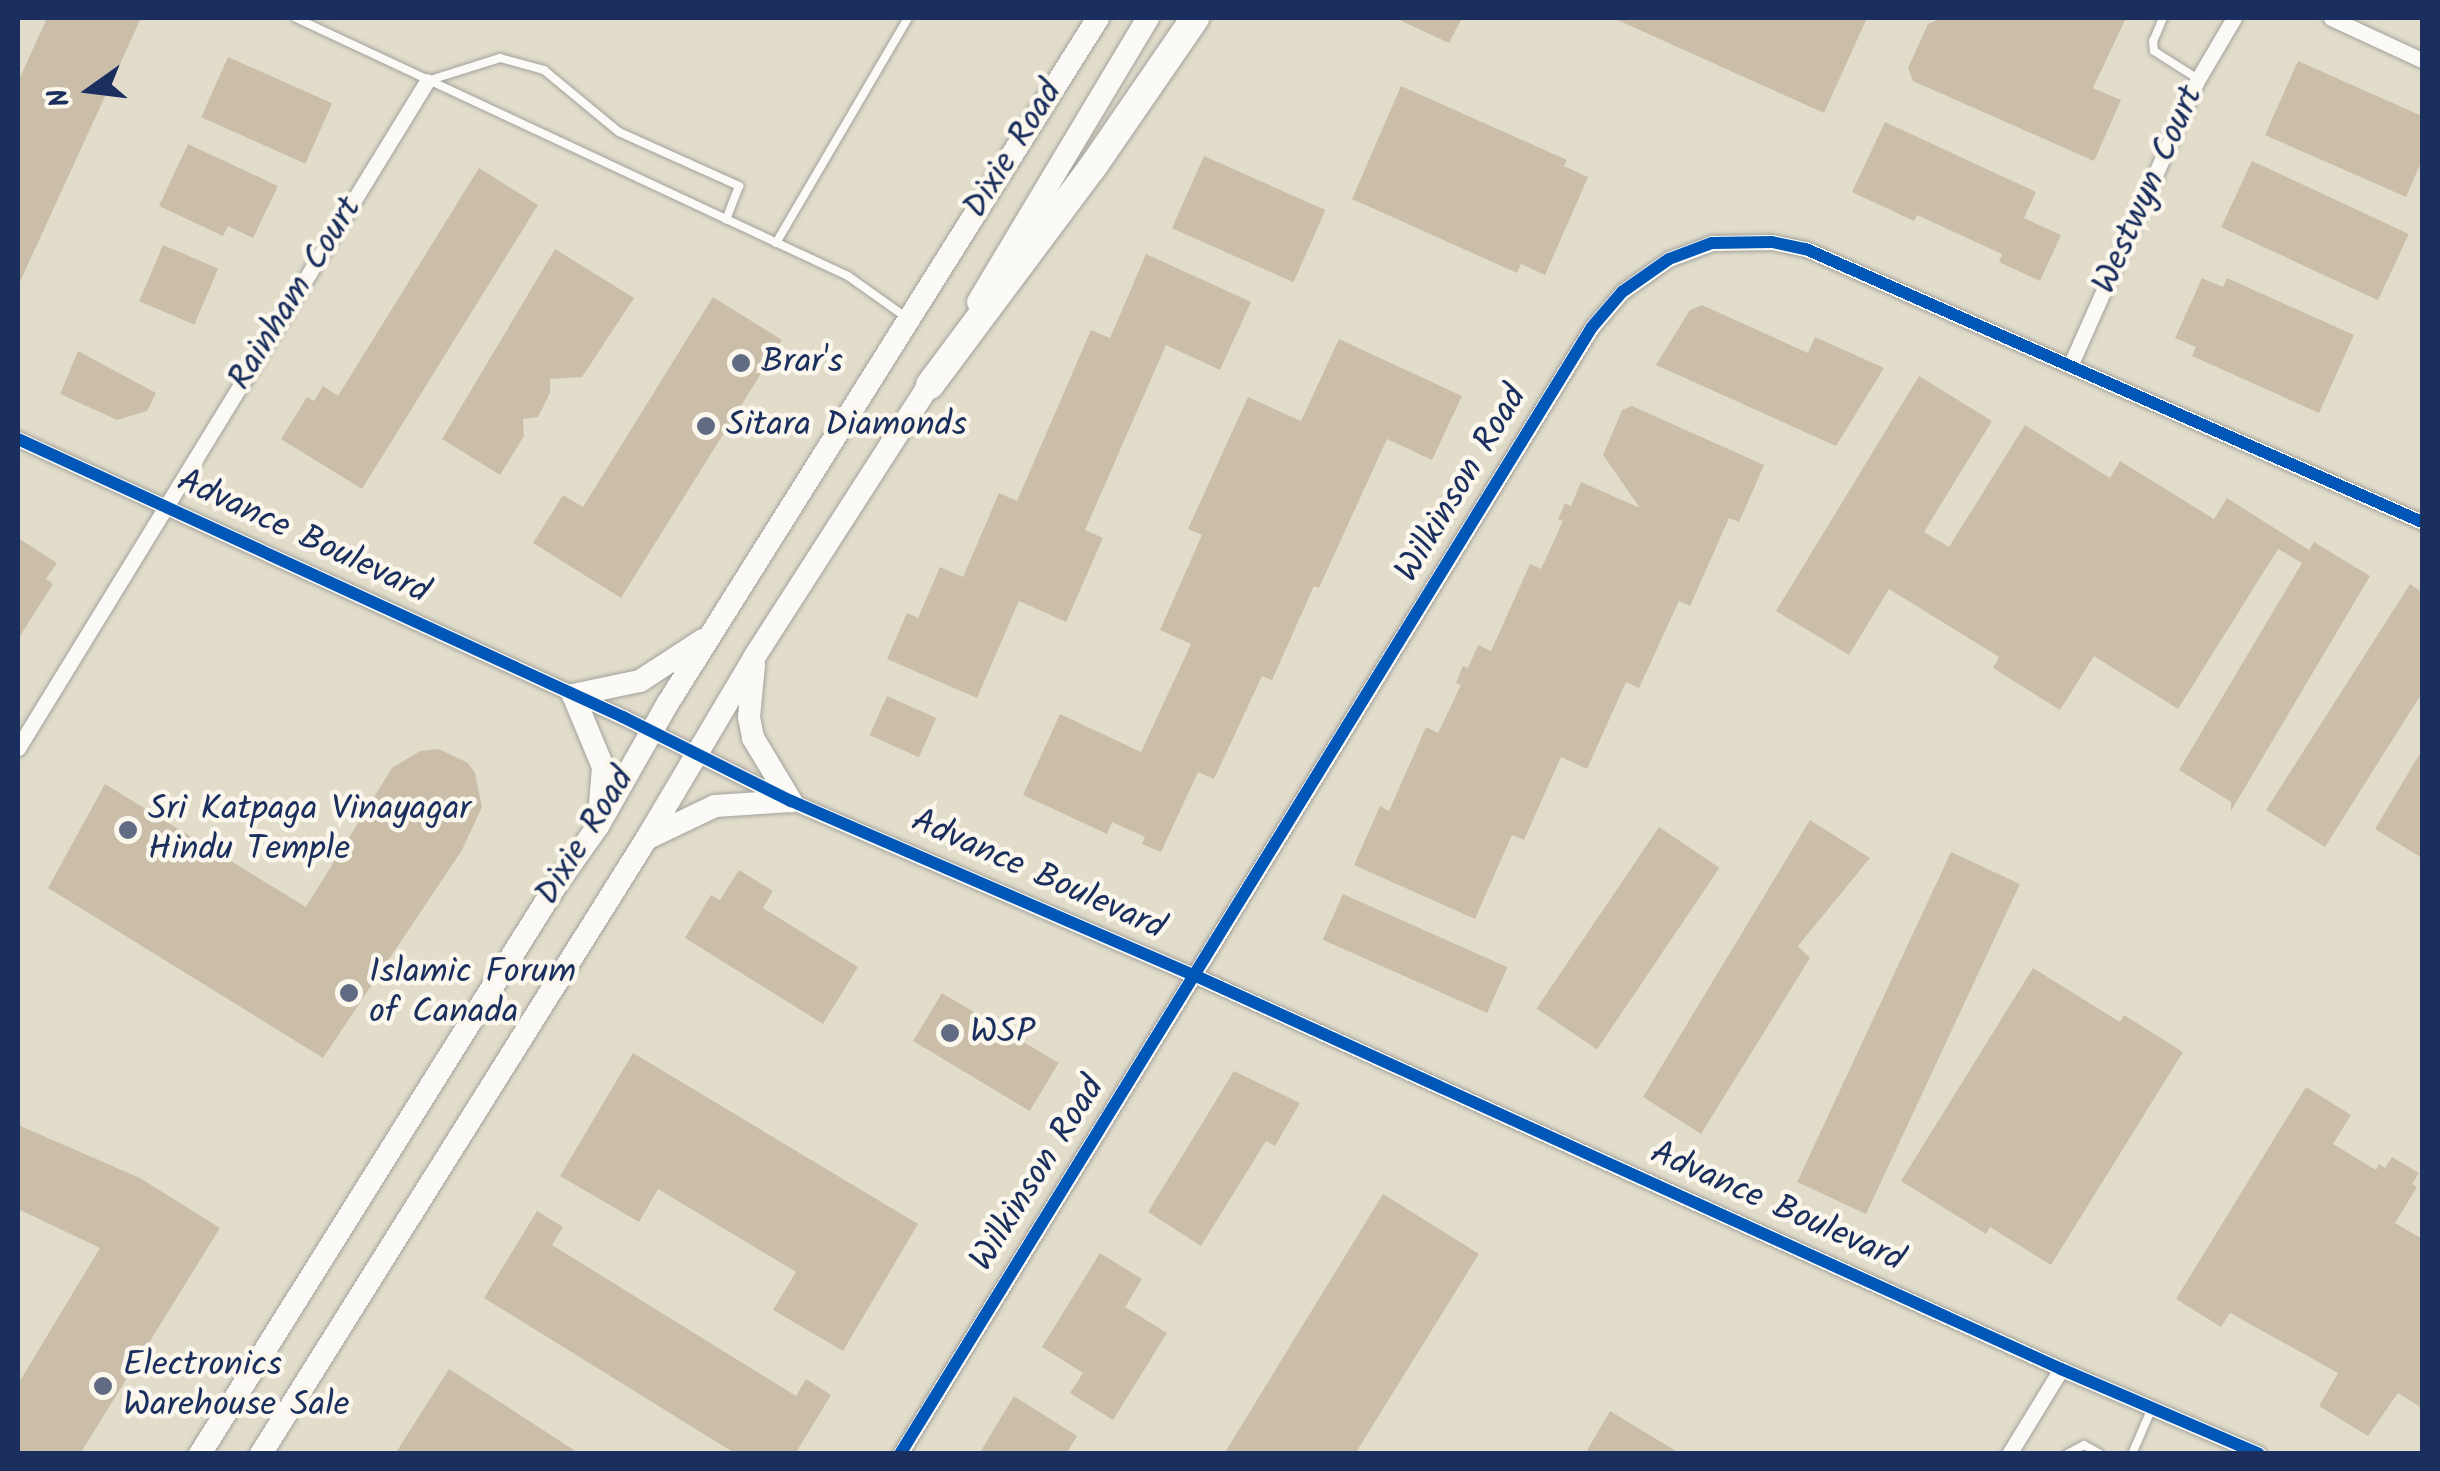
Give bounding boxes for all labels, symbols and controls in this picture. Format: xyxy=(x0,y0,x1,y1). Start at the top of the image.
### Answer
north arrow xyxy=(40,40,140,140)
street label: Dixie Road xyxy=(955,74,1073,226)
street label: Westwyn Court xyxy=(2084,80,2214,300)
text: N xyxy=(36,83,84,111)
street label: Rainham Court xyxy=(220,190,372,398)
place label: Brar's xyxy=(761,342,843,384)
marker: Brar's xyxy=(730,352,752,374)
street label: Wilkinson Road xyxy=(1387,378,1537,590)
place label: Sitara Diamonds xyxy=(726,405,967,447)
marker: Sitara Diamonds xyxy=(695,415,717,437)
street label: Advance Boulevard xyxy=(170,460,436,614)
street label: Dixie Road xyxy=(527,761,645,913)
place label: Sri Katpaga Vinayagar Hindu Temple xyxy=(148,789,471,871)
street label: Advance Boulevard xyxy=(905,800,1171,950)
marker: Sri Katpaga Vinayagar Hindu Temple xyxy=(117,819,139,841)
place label: Islamic Forum of Canada xyxy=(369,952,576,1034)
marker: Islamic Forum of Canada xyxy=(338,982,360,1004)
place label: WSP xyxy=(970,1012,1035,1054)
marker: WSP xyxy=(939,1022,961,1044)
street label: Wilkinson Road xyxy=(962,1069,1114,1279)
street label: Advance Boulevard xyxy=(1644,1132,1910,1282)
place label: Electronics Warehouse Sale xyxy=(123,1345,350,1427)
marker: Electronics Warehouse Sale xyxy=(92,1375,114,1397)

